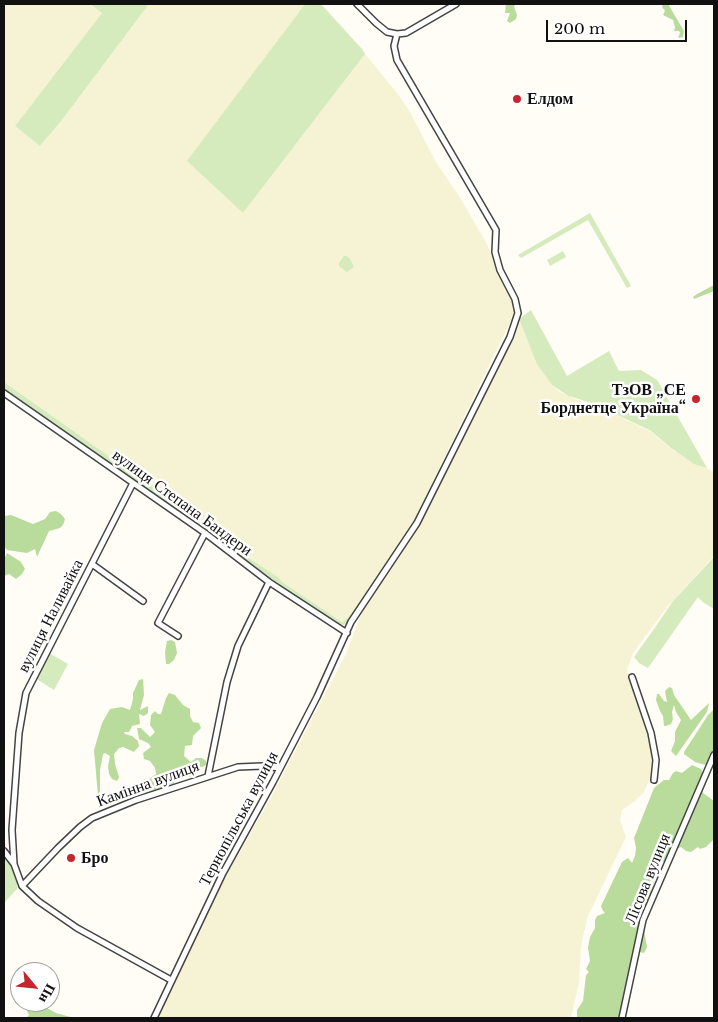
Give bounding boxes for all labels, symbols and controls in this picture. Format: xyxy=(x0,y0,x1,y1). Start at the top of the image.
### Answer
scale bar xyxy=(548,10,689,42)
text: 200 m xyxy=(554,19,605,38)
place label: Елдом xyxy=(527,89,573,109)
marker: Елдом xyxy=(511,93,523,105)
place label: ТзОВ „СЕ Борднетце Україна“ xyxy=(540,380,686,418)
marker: ТзОВ „СЕ Борднетце Україна“ xyxy=(690,393,702,405)
street label: вулиця Степана Бандери xyxy=(108,446,256,560)
street label: вулиця Наливайка xyxy=(14,556,88,676)
street label: Тернопільська вулиця xyxy=(195,748,283,890)
street label: Камінна вулиця xyxy=(94,757,202,811)
street label: Лісова вулиця xyxy=(621,831,675,927)
place label: Бро xyxy=(81,848,108,868)
marker: Бро xyxy=(65,852,77,864)
north arrow xyxy=(10,962,60,1012)
text: Пн xyxy=(35,981,60,1006)

